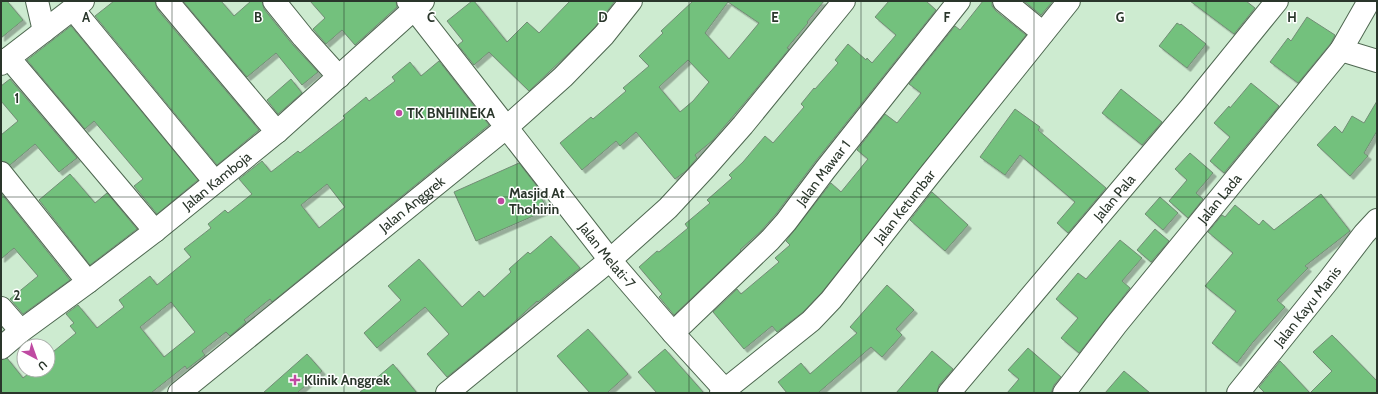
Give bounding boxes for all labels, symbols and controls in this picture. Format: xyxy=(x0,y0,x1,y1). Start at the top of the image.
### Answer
text: A xyxy=(82,9,91,25)
text: B xyxy=(254,9,262,25)
text: C xyxy=(427,9,435,25)
text: D xyxy=(598,9,608,25)
text: E xyxy=(771,9,779,25)
text: F xyxy=(944,9,951,25)
text: G xyxy=(1116,9,1125,25)
text: H xyxy=(1287,9,1297,25)
text: 1 xyxy=(15,90,19,106)
place label: TK BNHINEKA xyxy=(407,104,495,122)
marker: TK BNHINEKA xyxy=(394,108,404,118)
street label: Jalan Mawar 1 xyxy=(792,137,854,210)
street label: Jalan Kamboja xyxy=(178,147,255,215)
street label: Jalan Ketumbar xyxy=(869,166,939,248)
street label: Jalan Pala xyxy=(1089,170,1139,225)
street label: Jalan Lada xyxy=(1193,170,1245,228)
street label: Jalan Anggrek xyxy=(375,172,449,237)
place label: Masjid At Thohirin xyxy=(509,184,565,218)
marker: Masjid At Thohirin xyxy=(496,196,506,206)
street label: Jalan Melati-7 xyxy=(574,218,639,292)
street label: Jalan Kayu Manis xyxy=(1269,262,1345,351)
text: 2 xyxy=(14,287,21,303)
north arrow xyxy=(16,338,56,378)
text: U xyxy=(35,358,50,373)
place label: Klinik Anggrek xyxy=(304,371,390,389)
marker: Klinik Anggrek xyxy=(289,374,301,386)

